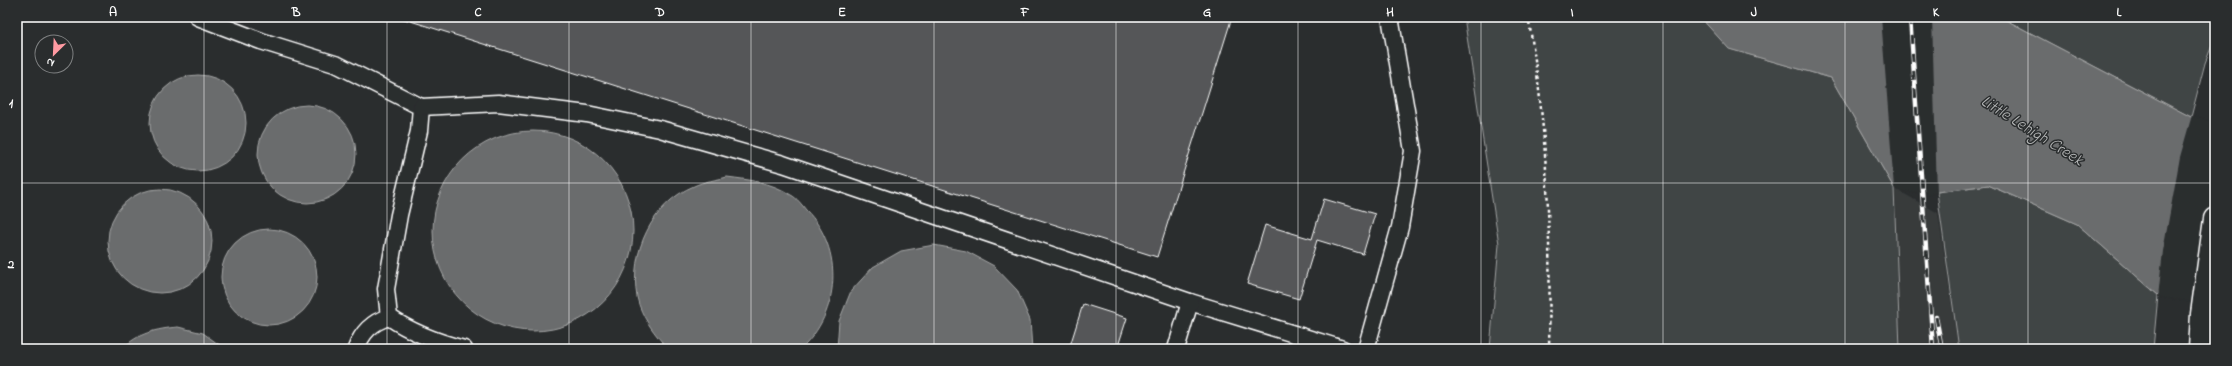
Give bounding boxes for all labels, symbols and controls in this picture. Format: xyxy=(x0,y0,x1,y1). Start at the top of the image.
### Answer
text: A xyxy=(109,3,117,22)
text: B xyxy=(291,3,301,22)
text: C xyxy=(474,3,482,22)
text: D xyxy=(654,3,665,22)
text: E xyxy=(838,3,846,22)
text: F xyxy=(1020,3,1030,22)
text: G xyxy=(1203,3,1211,22)
text: H xyxy=(1386,3,1394,22)
text: I xyxy=(1570,3,1574,22)
text: J xyxy=(1751,3,1757,22)
text: K xyxy=(1933,3,1940,22)
text: L xyxy=(2117,3,2123,22)
north arrow xyxy=(34,34,74,74)
text: N xyxy=(44,53,57,71)
water label: Little Lehigh Creek xyxy=(1975,89,2090,174)
text: 1 xyxy=(9,94,14,113)
text: 2 xyxy=(7,255,15,274)

